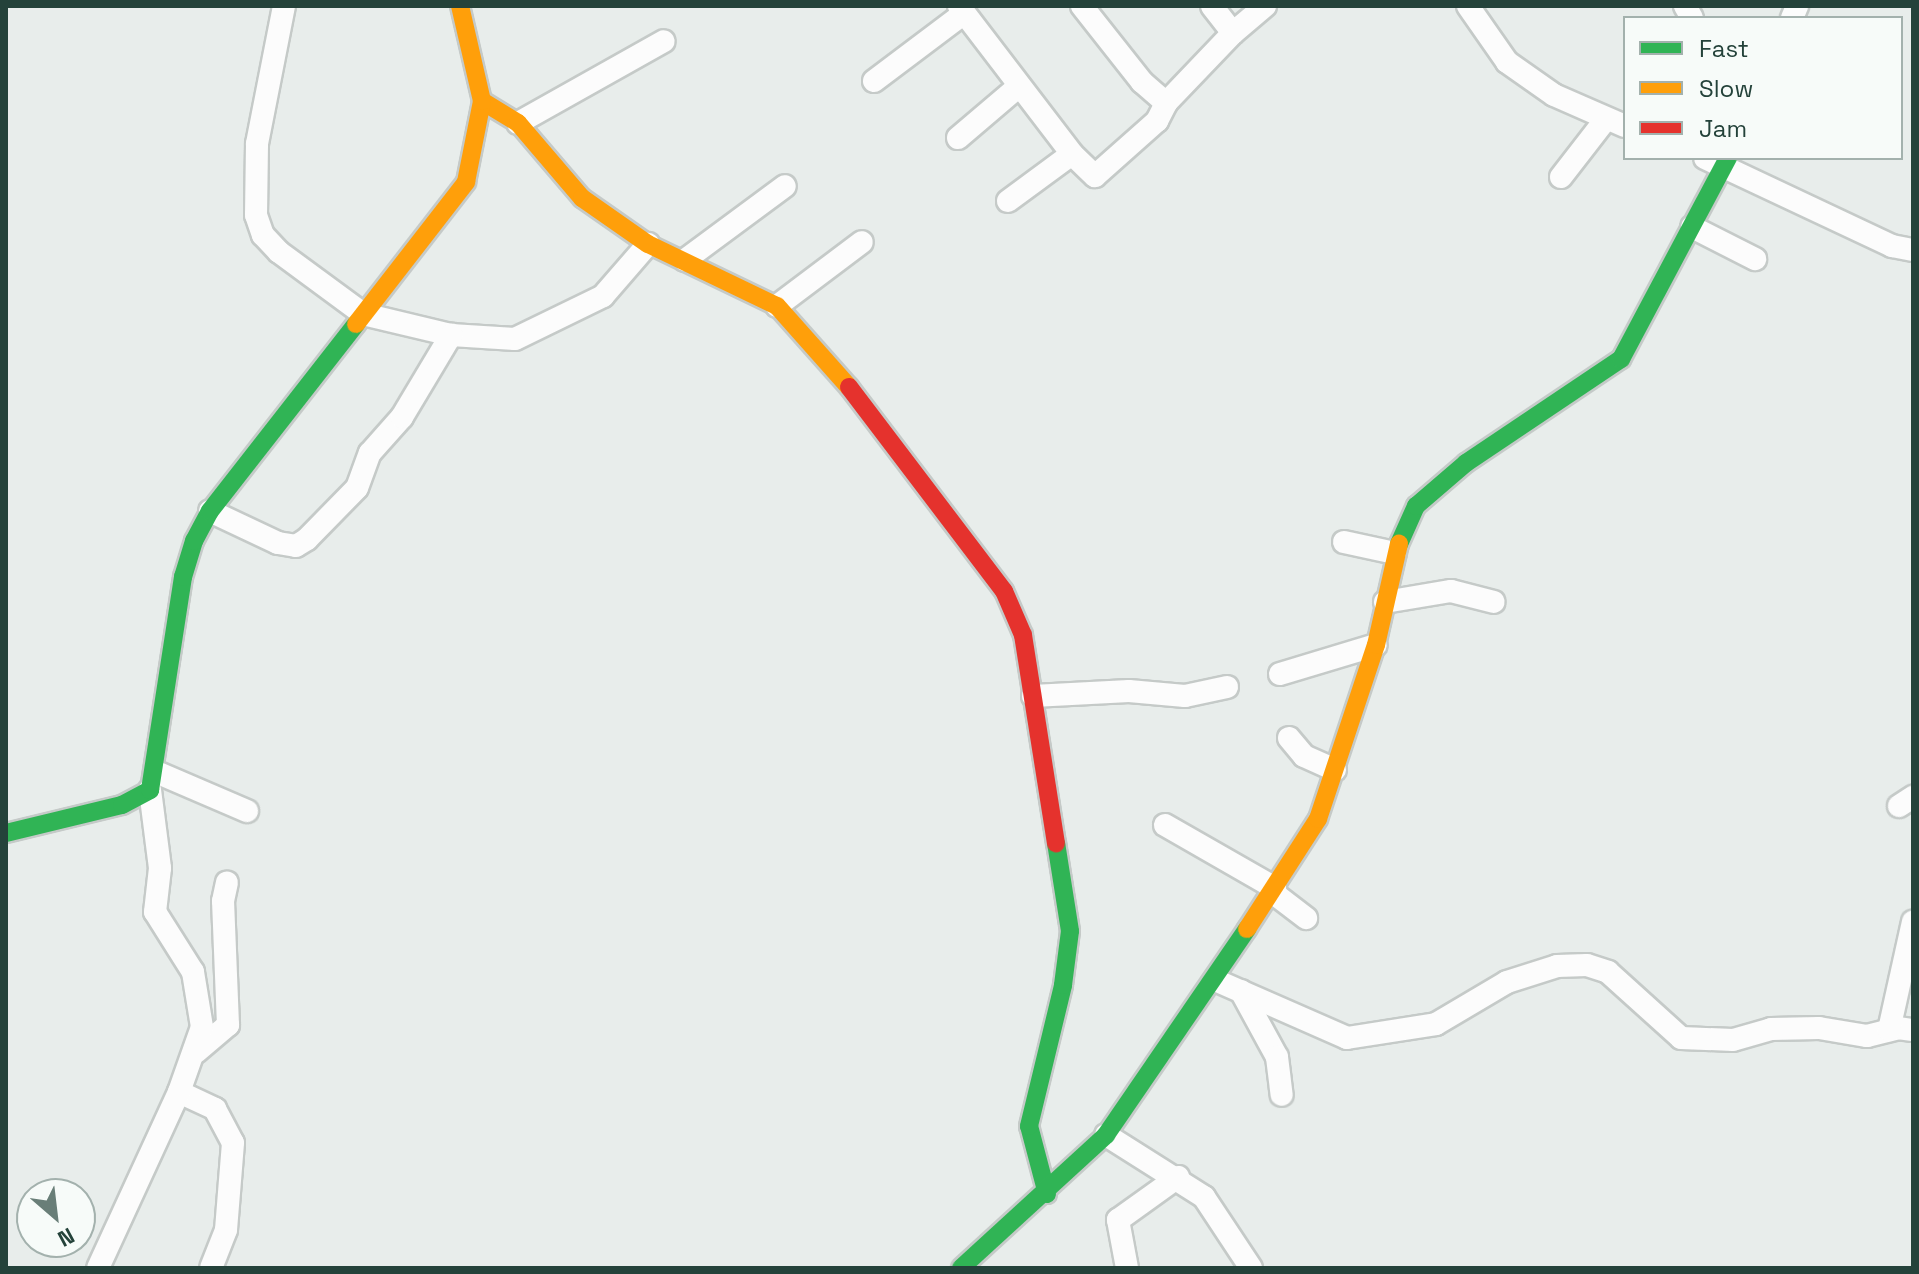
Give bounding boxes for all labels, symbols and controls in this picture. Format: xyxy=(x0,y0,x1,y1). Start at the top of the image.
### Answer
legend xyxy=(1623,16,1903,160)
text: Fast xyxy=(1699,33,1749,64)
text: Slow xyxy=(1699,73,1753,104)
text: Jam xyxy=(1699,113,1747,144)
north arrow xyxy=(16,1178,96,1258)
text: N xyxy=(53,1222,79,1253)

